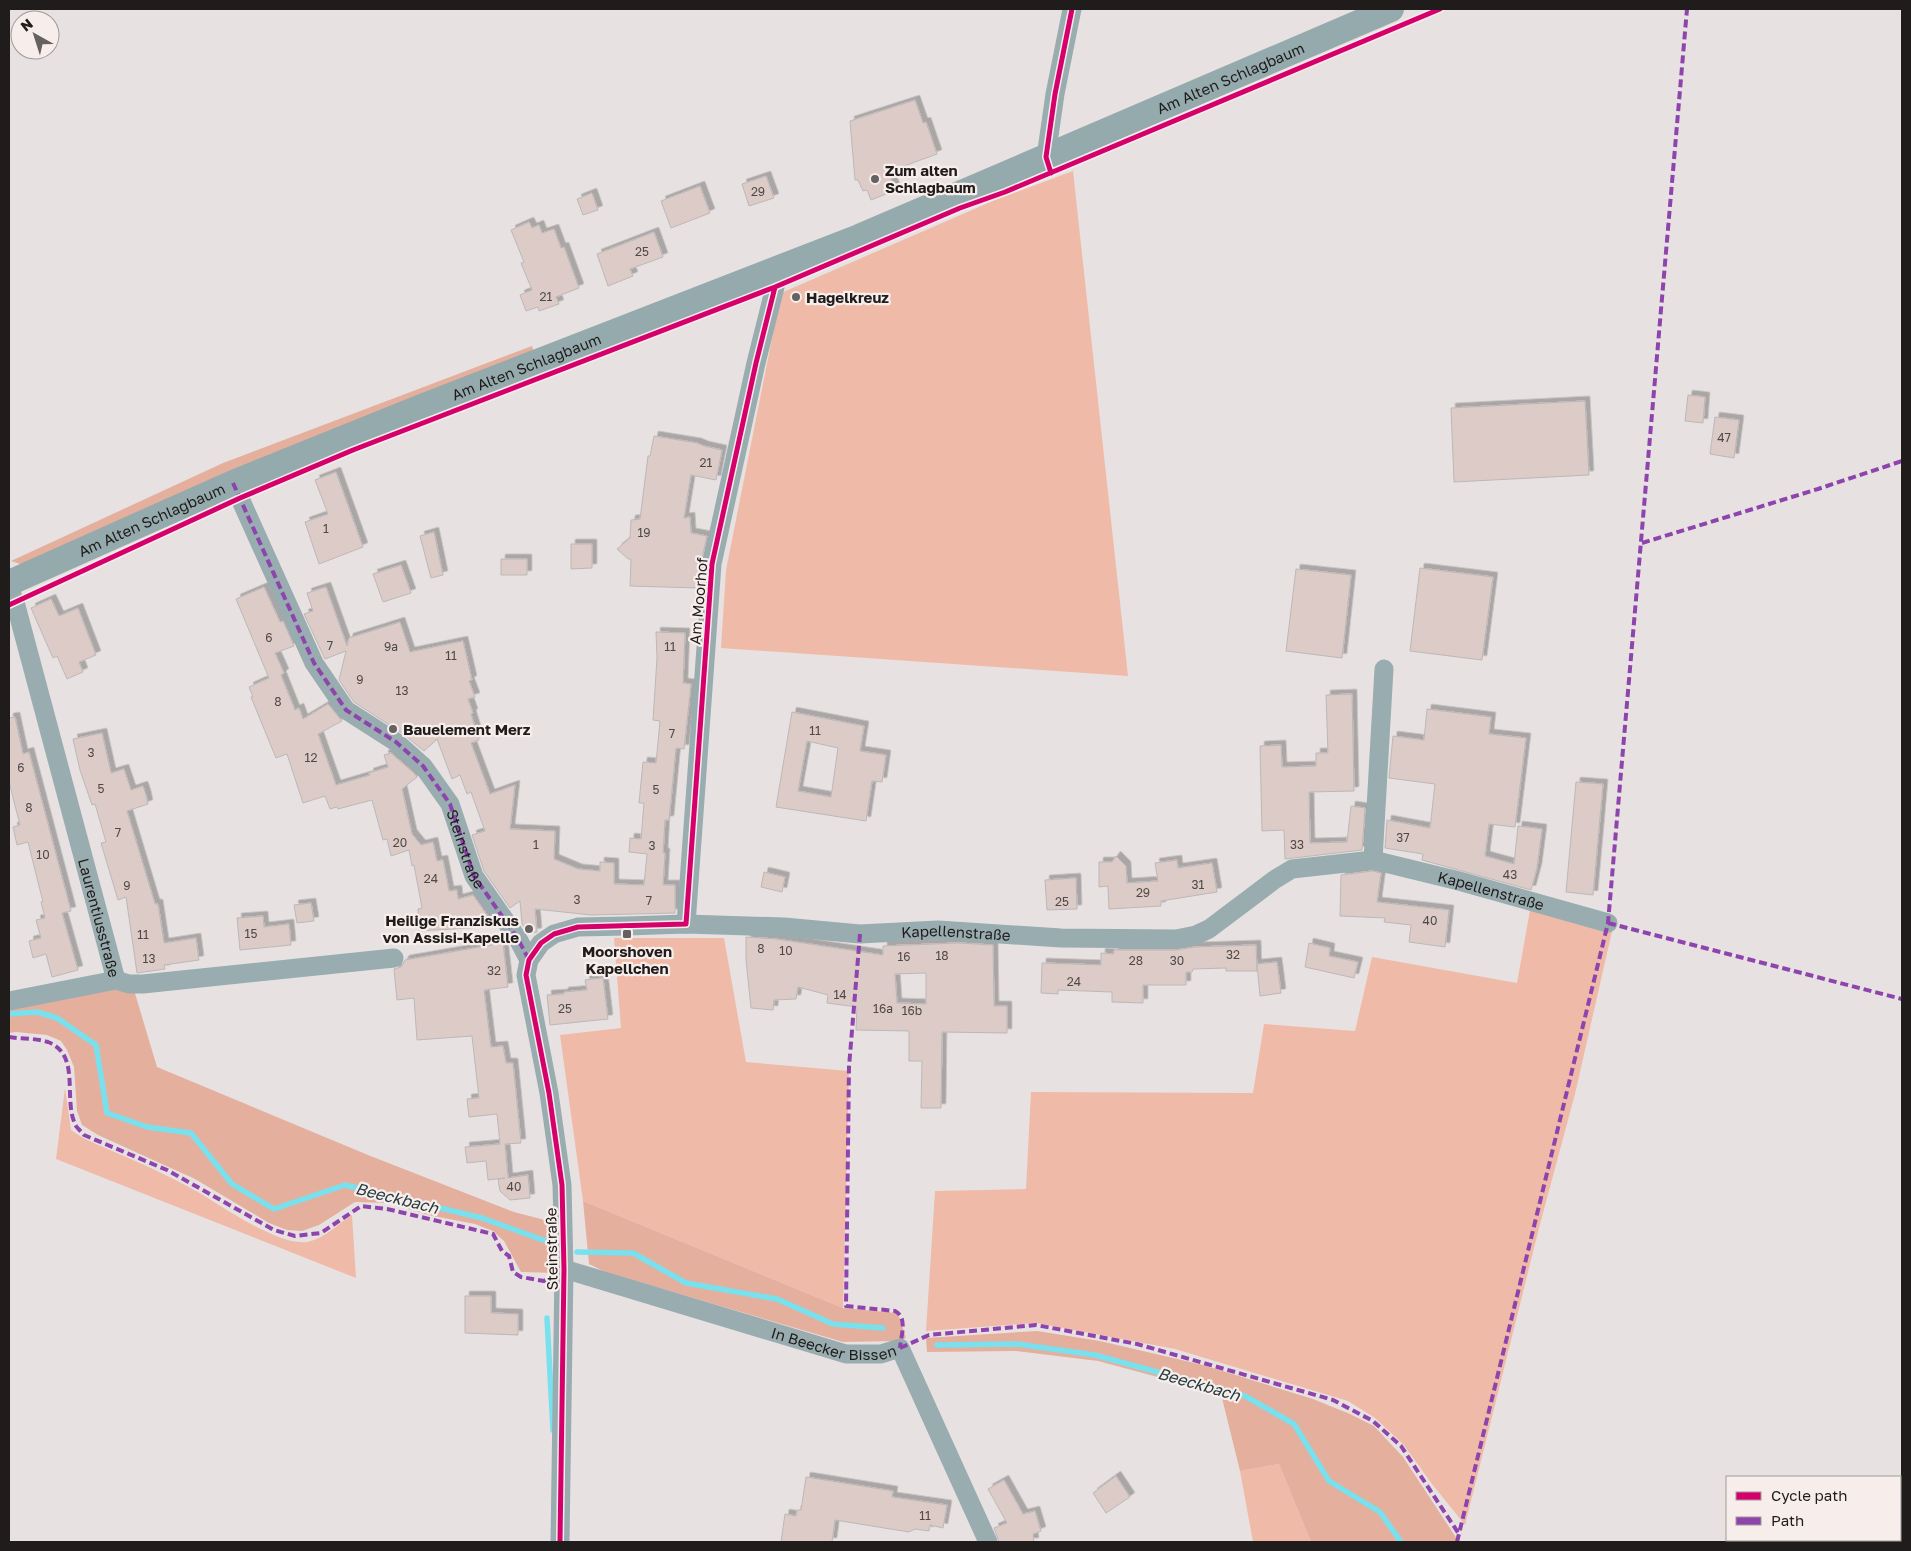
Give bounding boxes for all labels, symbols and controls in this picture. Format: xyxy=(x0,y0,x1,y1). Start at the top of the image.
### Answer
north arrow xyxy=(10,10,60,60)
text: N xyxy=(17,15,36,34)
street label: Am Alten Schlagbaum xyxy=(1154,38,1307,117)
place label: Zum alten Schlagbaum xyxy=(885,161,976,196)
marker: Zum alten Schlagbaum xyxy=(869,173,881,185)
house number: 29 xyxy=(751,184,765,199)
house number: 25 xyxy=(635,244,649,259)
place label: Hagelkreuz xyxy=(806,288,889,306)
house number: 21 xyxy=(540,289,553,304)
marker: Hagelkreuz xyxy=(790,291,802,303)
street label: Am Alten Schlagbaum xyxy=(449,329,604,403)
house number: 47 xyxy=(1717,430,1731,445)
house number: 21 xyxy=(700,455,713,470)
street label: Am Alten Schlagbaum xyxy=(75,479,228,560)
house number: 1 xyxy=(323,521,329,536)
house number: 19 xyxy=(637,525,651,540)
street label: Am Moorhof xyxy=(685,556,711,645)
house number: 6 xyxy=(265,630,273,645)
house number: 7 xyxy=(327,638,333,653)
house number: 9a xyxy=(384,639,398,654)
house number: 11 xyxy=(664,639,676,654)
house number: 11 xyxy=(445,648,457,663)
house number: 9 xyxy=(356,672,364,687)
house number: 13 xyxy=(396,683,408,698)
house number: 8 xyxy=(274,694,282,709)
place label: Bauelement Merz xyxy=(403,720,531,738)
marker: Bauelement Merz xyxy=(387,723,399,735)
house number: 11 xyxy=(809,723,821,738)
house number: 7 xyxy=(669,726,675,741)
house number: 3 xyxy=(87,745,95,760)
house number: 12 xyxy=(305,750,317,765)
house number: 6 xyxy=(17,760,25,775)
house number: 5 xyxy=(98,781,105,796)
house number: 5 xyxy=(653,782,660,797)
house number: 8 xyxy=(25,800,33,815)
street label: Steinstraße xyxy=(443,807,489,892)
house number: 7 xyxy=(115,825,121,840)
house number: 37 xyxy=(1396,830,1410,845)
house number: 20 xyxy=(393,835,407,850)
house number: 1 xyxy=(533,837,539,852)
house number: 33 xyxy=(1290,837,1304,852)
house number: 3 xyxy=(648,838,656,853)
house number: 10 xyxy=(36,847,50,862)
street label: Laurentiusstraße xyxy=(75,856,124,979)
street label: Kapellenstraße xyxy=(1436,867,1547,914)
house number: 43 xyxy=(1503,867,1517,882)
house number: 24 xyxy=(424,871,438,886)
house number: 31 xyxy=(1192,877,1205,892)
house number: 9 xyxy=(123,878,131,893)
house number: 29 xyxy=(1136,885,1150,900)
house number: 3 xyxy=(573,892,581,907)
house number: 7 xyxy=(646,893,652,908)
house number: 25 xyxy=(1055,894,1069,909)
place label: Heilige Franziskus von Assisi-Kapelle xyxy=(382,911,519,946)
house number: 40 xyxy=(1423,913,1437,928)
street label: Kapellenstraße xyxy=(901,921,1011,944)
marker: Heilige Franziskus von Assisi-Kapelle xyxy=(523,923,535,935)
house number: 15 xyxy=(245,926,257,941)
house number: 11 xyxy=(137,927,149,942)
marker: Moorshoven Kapellchen xyxy=(621,928,633,940)
house number: 8 xyxy=(757,941,765,956)
place label: Moorshoven Kapellchen xyxy=(582,942,672,977)
house number: 10 xyxy=(779,943,793,958)
house number: 32 xyxy=(1226,947,1240,962)
house number: 18 xyxy=(935,948,949,963)
house number: 16 xyxy=(897,949,911,964)
house number: 13 xyxy=(143,951,155,966)
house number: 28 xyxy=(1129,953,1143,968)
house number: 30 xyxy=(1170,953,1184,968)
house number: 32 xyxy=(487,963,501,978)
house number: 24 xyxy=(1067,974,1081,989)
house number: 14 xyxy=(833,987,847,1002)
house number: 25 xyxy=(558,1001,572,1016)
house number: 16a xyxy=(873,1001,893,1016)
house number: 16b xyxy=(902,1003,922,1018)
water label: Beeckbach xyxy=(354,1178,442,1218)
house number: 40 xyxy=(507,1179,521,1194)
street label: Steinstraße xyxy=(541,1207,561,1291)
street label: In Beecker Bissen xyxy=(769,1323,898,1363)
water label: Beeckbach xyxy=(1156,1363,1243,1406)
legend xyxy=(1726,1476,1901,1541)
text: Cycle path xyxy=(1771,1486,1847,1504)
house number: 11 xyxy=(919,1508,931,1523)
text: Path xyxy=(1771,1511,1804,1529)

